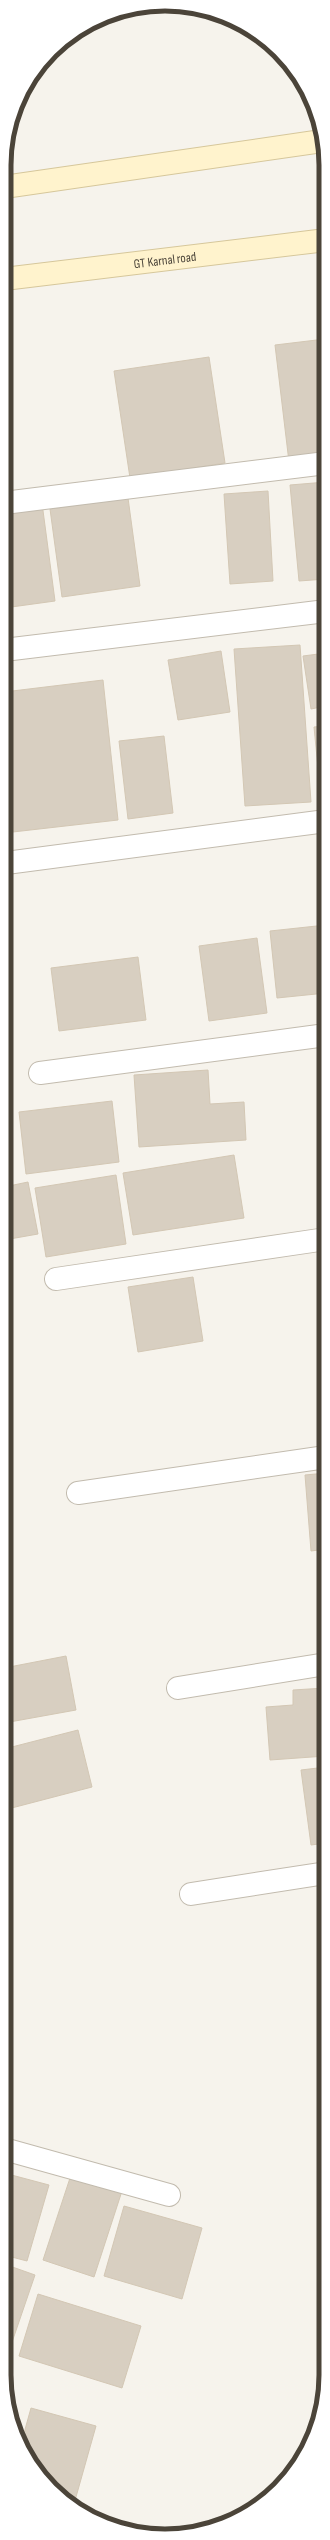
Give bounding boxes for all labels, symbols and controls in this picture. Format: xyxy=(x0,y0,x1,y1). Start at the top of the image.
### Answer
street label: GT Karnal road xyxy=(133,249,197,272)

